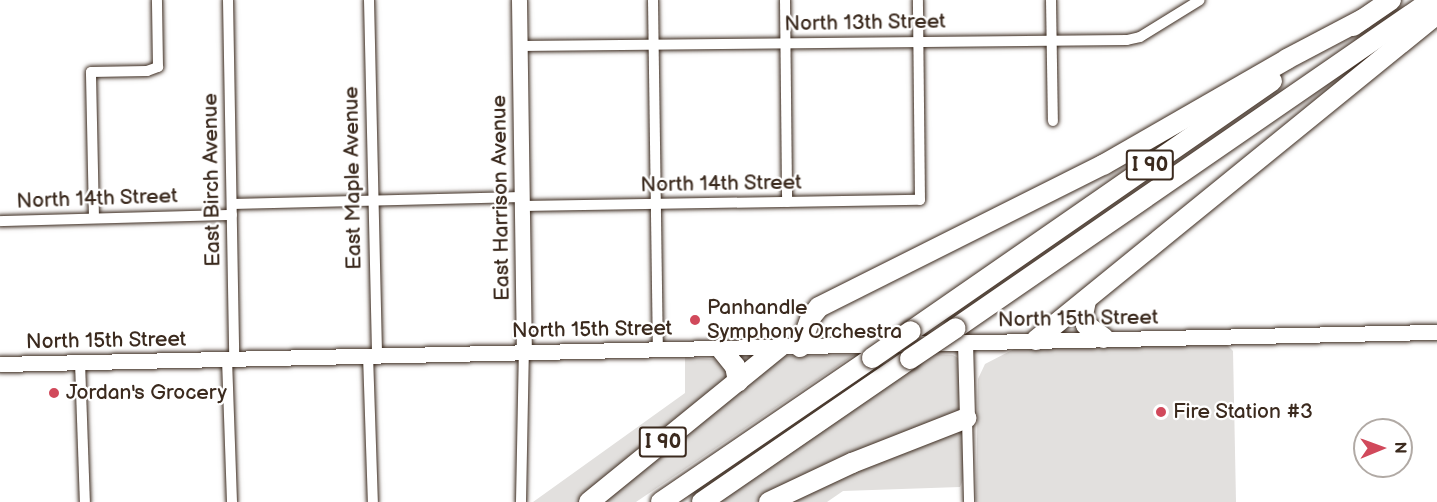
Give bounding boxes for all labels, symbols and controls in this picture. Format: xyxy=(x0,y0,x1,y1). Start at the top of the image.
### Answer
street label: North 13th Street xyxy=(784,9,946,37)
street label: East Maple Avenue xyxy=(339,86,367,270)
street label: East Birch Avenue xyxy=(198,93,226,267)
street label: East Harrison Avenue xyxy=(487,95,515,301)
road number: I 90 xyxy=(1124,148,1176,182)
street label: North 14th Street xyxy=(640,170,802,198)
street label: North 14th Street xyxy=(16,184,178,214)
place label: Panhandle Symphony Orchestra xyxy=(707,295,904,345)
street label: North 15th Street xyxy=(997,305,1159,333)
marker: Panhandle Symphony Orchestra xyxy=(688,313,702,327)
street label: North 15th Street xyxy=(511,316,673,344)
street label: North 15th Street xyxy=(25,327,187,355)
place label: Jordan's Grocery xyxy=(66,380,227,406)
marker: Jordan's Grocery xyxy=(47,386,61,400)
place label: Fire Station #3 xyxy=(1173,399,1313,425)
marker: Fire Station #3 xyxy=(1154,405,1168,419)
north arrow xyxy=(1353,418,1413,478)
road number: I 90 xyxy=(638,425,688,459)
text: N xyxy=(1390,442,1409,454)

